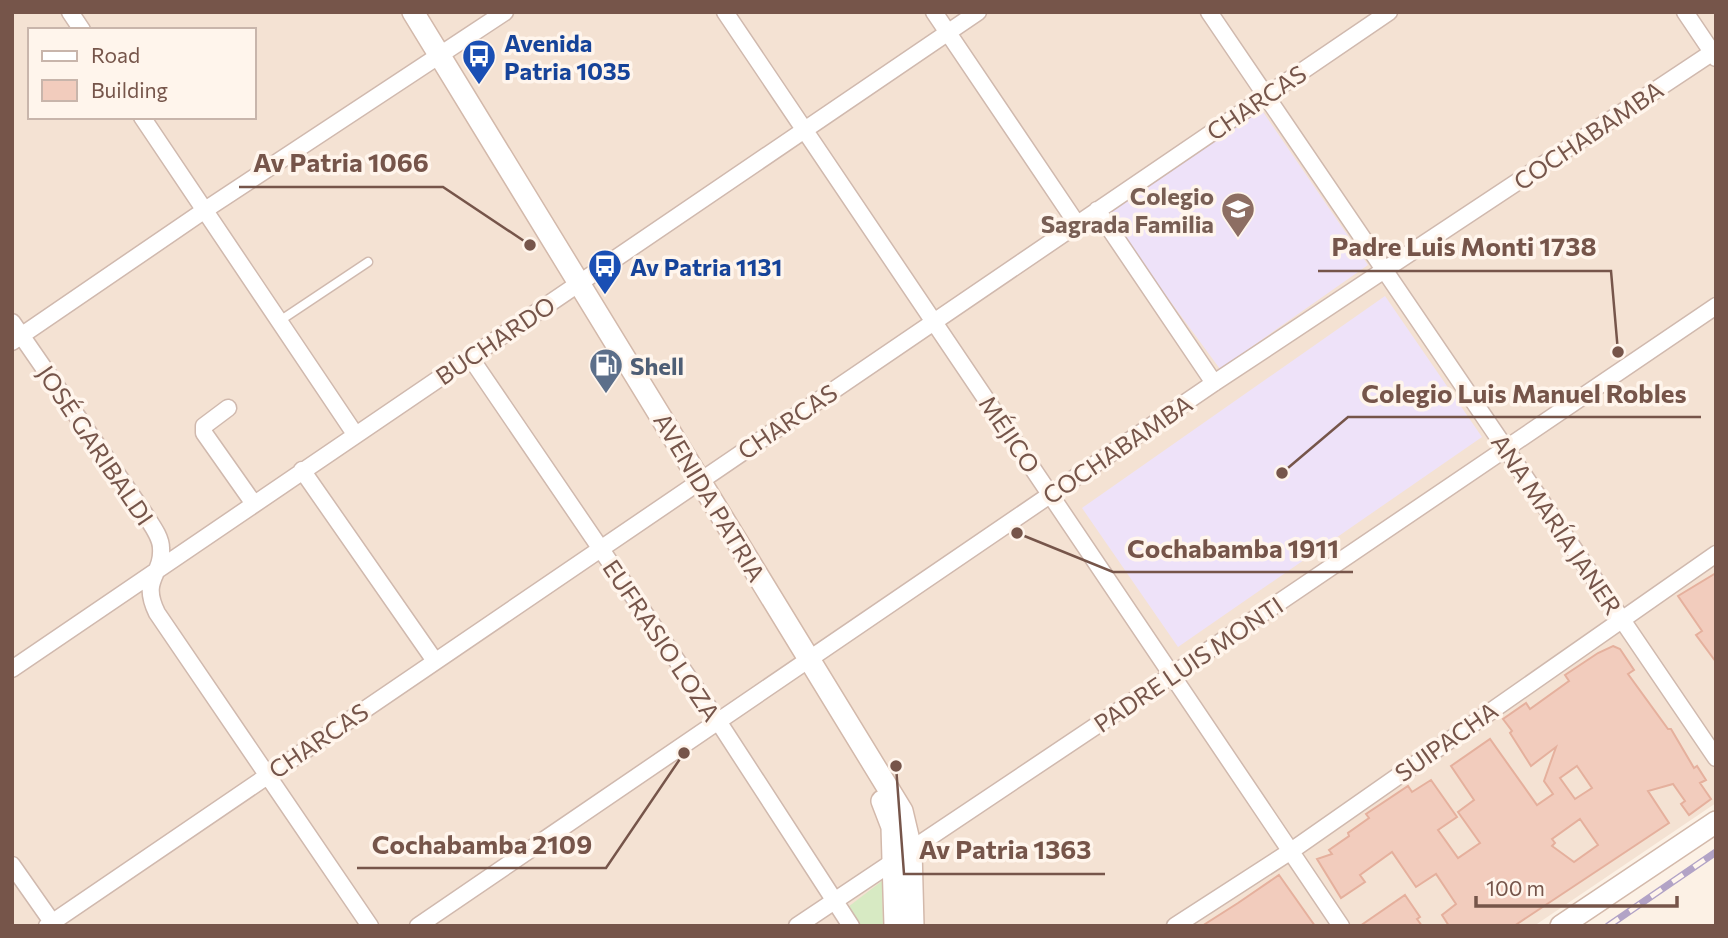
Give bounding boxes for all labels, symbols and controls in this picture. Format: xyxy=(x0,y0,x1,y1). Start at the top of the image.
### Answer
legend xyxy=(28,28,256,119)
place label: Avenida Patria 1035 xyxy=(504,28,631,85)
bus stop icon: Avenida Patria 1035 xyxy=(460,37,498,86)
text: Road xyxy=(91,42,140,67)
street label: CHARCAS xyxy=(1201,58,1311,146)
street label: COCHABAMBA xyxy=(1508,74,1668,196)
text: Building xyxy=(91,77,168,102)
callout: Av Patria 1066 xyxy=(239,140,443,187)
text: Av Patria 1066 xyxy=(253,146,429,177)
place label: Colegio Sagrada Familia xyxy=(1041,181,1214,238)
school or university icon: Colegio Sagrada Familia xyxy=(1219,190,1257,239)
callout: Padre Luis Monti 1738 xyxy=(1318,224,1611,271)
text: Padre Luis Monti 1738 xyxy=(1332,230,1597,261)
bus stop icon: Av Patria 1131 xyxy=(586,247,624,296)
place label: Av Patria 1131 xyxy=(630,252,782,281)
street label: BUCHARDO xyxy=(430,290,560,390)
fuel station icon: Shell xyxy=(587,346,625,395)
place label: Shell xyxy=(630,351,684,380)
street label: JOSÉ GARIBALDI xyxy=(32,360,160,530)
callout: Colegio Luis Manuel Robles xyxy=(1348,370,1701,417)
street label: CHARCAS xyxy=(732,377,842,465)
text: Colegio Luis Manuel Robles xyxy=(1361,377,1687,408)
street label: COCHABAMBA xyxy=(1037,388,1197,510)
street label: MÉJICO xyxy=(974,390,1046,478)
street label: AVENIDA PATRIA xyxy=(648,407,772,587)
street label: ANA MARÍA JANER xyxy=(1486,428,1628,620)
callout: Cochabamba 1911 xyxy=(1113,525,1353,572)
text: Cochabamba 1911 xyxy=(1127,532,1339,563)
street label: EUFRASIO LOZA xyxy=(597,554,727,726)
street label: PADRE LUIS MONTI xyxy=(1088,590,1288,738)
street label: SUIPACHA xyxy=(1389,695,1503,787)
street label: CHARCAS xyxy=(263,696,373,784)
callout: Cochabamba 2109 xyxy=(357,821,606,868)
callout: Av Patria 1363 xyxy=(904,827,1105,874)
text: Cochabamba 2109 xyxy=(372,828,592,859)
text: Av Patria 1363 xyxy=(919,833,1091,864)
scale bar xyxy=(1476,864,1677,908)
text: 100 m xyxy=(1486,875,1545,900)

